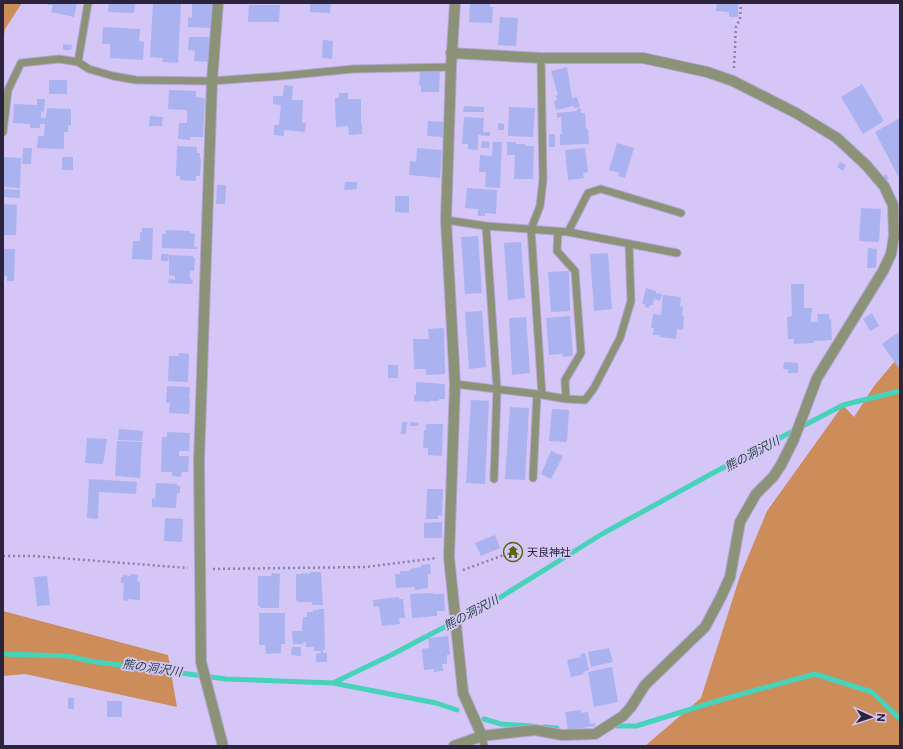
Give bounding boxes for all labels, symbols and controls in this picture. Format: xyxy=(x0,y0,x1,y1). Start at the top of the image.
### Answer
water label: 熊の洞沢川 xyxy=(722,433,784,474)
temple icon: 天良神社 xyxy=(502,541,524,563)
place label: 天良神社 xyxy=(527,546,571,558)
water label: 熊の洞沢川 xyxy=(441,592,503,633)
water label: 熊の洞沢川 xyxy=(121,657,185,679)
north arrow xyxy=(851,697,891,737)
text: N xyxy=(875,713,887,722)

